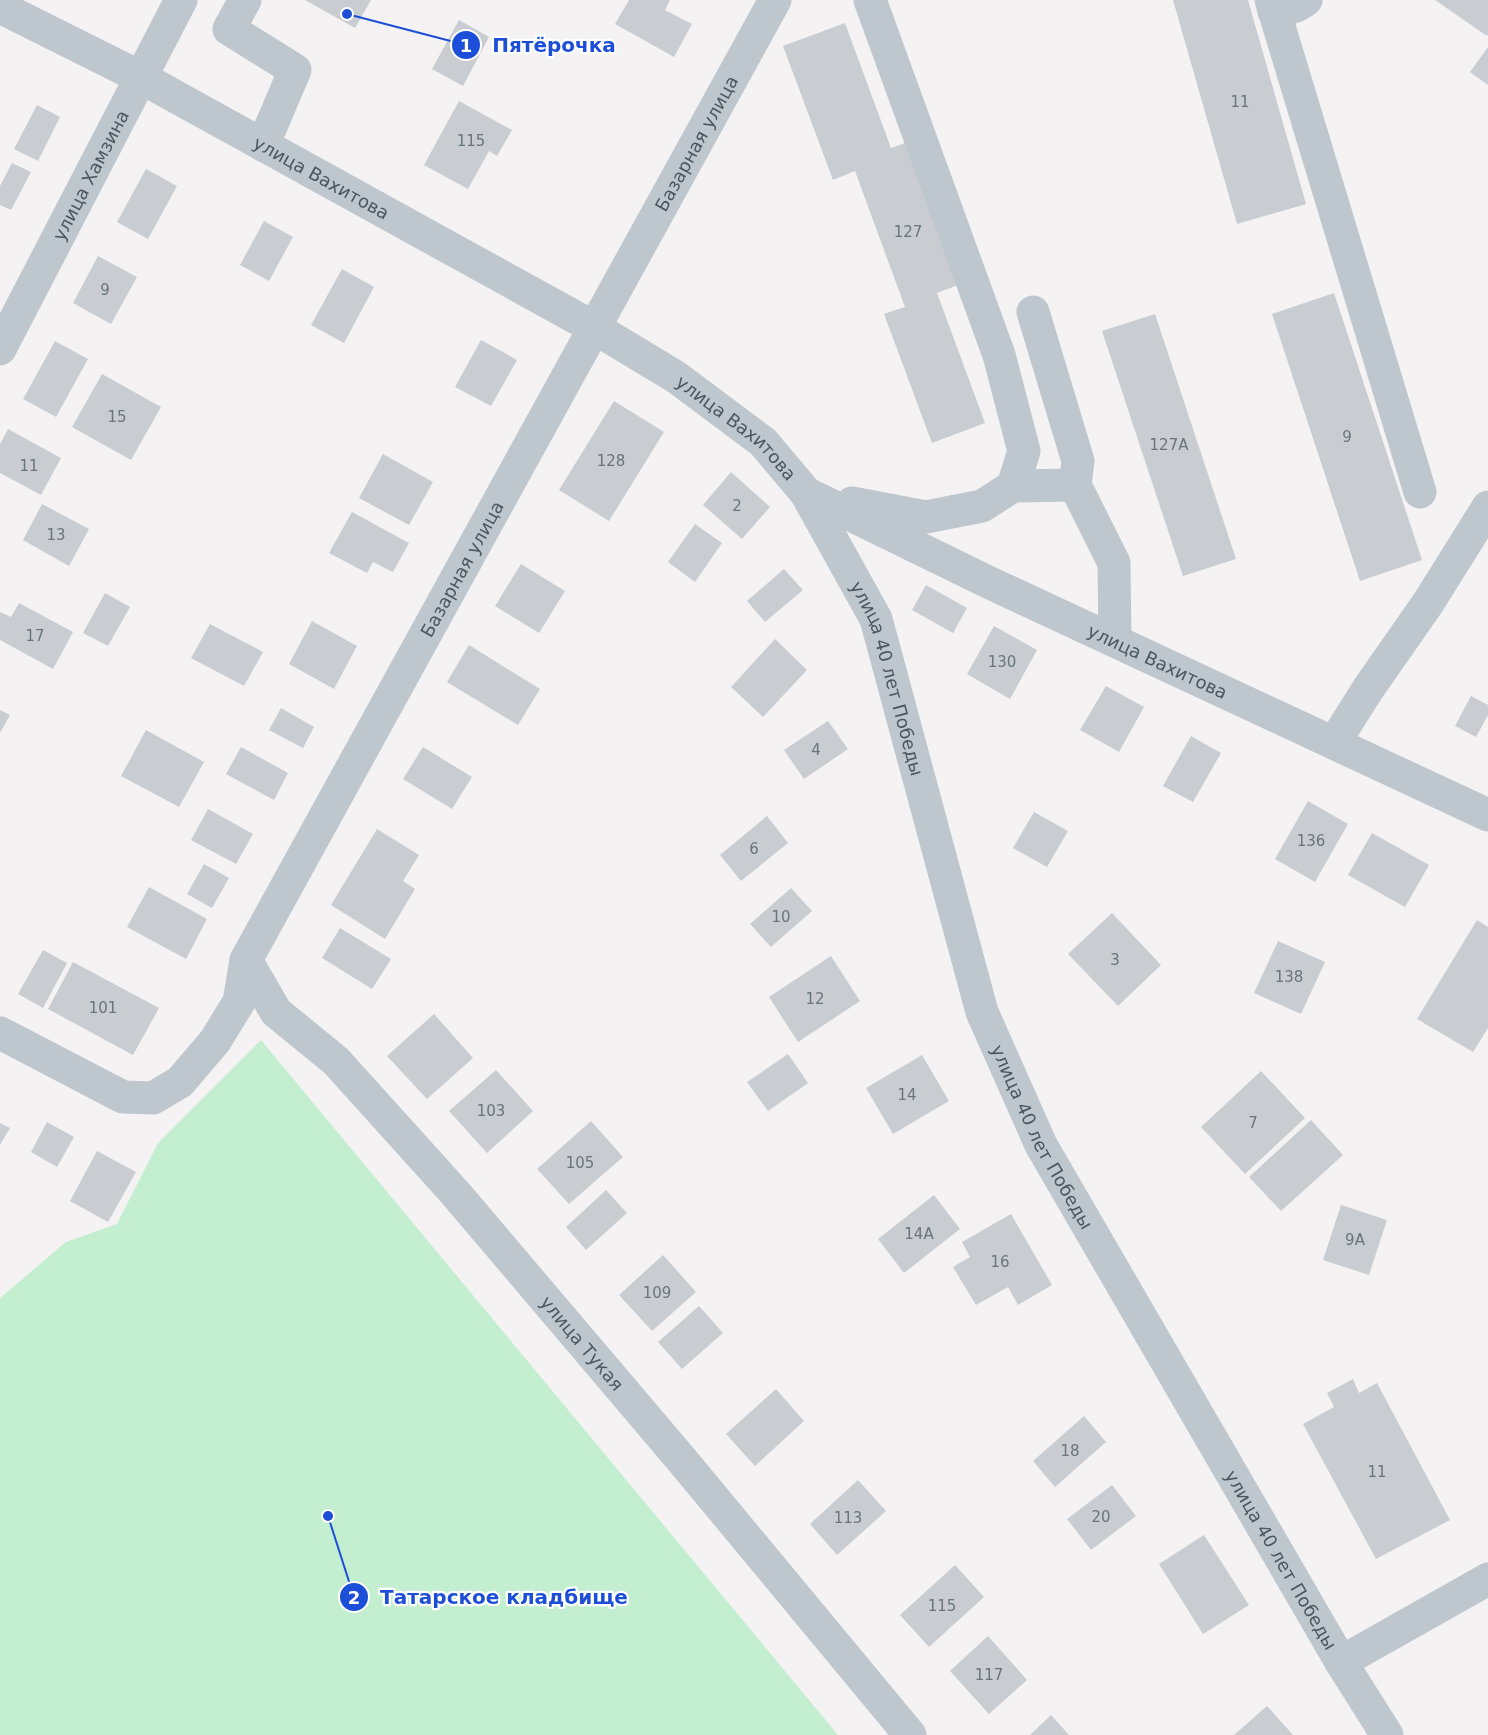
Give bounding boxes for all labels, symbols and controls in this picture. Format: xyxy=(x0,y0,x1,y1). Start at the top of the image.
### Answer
callout: Пятёрочка xyxy=(451,26,628,64)
text: Пятёрочка xyxy=(492,33,616,57)
text: 1 xyxy=(460,35,472,56)
street label: Базарная улица xyxy=(650,72,742,215)
house number: 11 xyxy=(1230,93,1250,111)
street label: улица Хамзина xyxy=(48,106,133,244)
street label: улица Вахитова xyxy=(250,131,393,223)
house number: 115 xyxy=(457,132,485,150)
house number: 127 xyxy=(894,223,922,241)
house number: 9 xyxy=(100,281,110,299)
street label: улица Вахитова xyxy=(672,371,801,484)
house number: 15 xyxy=(107,408,127,426)
house number: 9 xyxy=(1342,428,1352,446)
house number: 127А xyxy=(1150,436,1189,454)
house number: 128 xyxy=(597,452,625,470)
house number: 11 xyxy=(19,457,39,475)
street label: Базарная улица xyxy=(416,497,507,640)
house number: 2 xyxy=(732,497,742,515)
house number: 13 xyxy=(46,526,66,544)
street label: улица 40 лет Победы xyxy=(846,577,928,778)
street label: улица Вахитова xyxy=(1085,620,1231,703)
house number: 17 xyxy=(25,627,45,645)
house number: 130 xyxy=(988,653,1016,671)
house number: 4 xyxy=(811,741,821,759)
house number: 136 xyxy=(1297,832,1325,850)
house number: 6 xyxy=(749,840,759,858)
house number: 10 xyxy=(771,908,791,926)
house number: 3 xyxy=(1110,951,1120,969)
house number: 138 xyxy=(1275,968,1303,986)
house number: 12 xyxy=(805,990,825,1008)
house number: 101 xyxy=(89,999,117,1017)
street label: улица 40 лет Победы xyxy=(987,1041,1098,1233)
house number: 14 xyxy=(897,1086,917,1104)
house number: 103 xyxy=(477,1102,505,1120)
house number: 7 xyxy=(1248,1114,1258,1132)
house number: 105 xyxy=(566,1154,594,1172)
house number: 14А xyxy=(904,1225,934,1243)
house number: 9А xyxy=(1345,1231,1366,1249)
house number: 16 xyxy=(990,1253,1010,1271)
house number: 109 xyxy=(643,1284,671,1302)
street label: улица Тукая xyxy=(536,1291,628,1394)
house number: 18 xyxy=(1060,1442,1080,1460)
house number: 11 xyxy=(1367,1463,1387,1481)
street label: улица 40 лет Победы xyxy=(1221,1466,1342,1653)
house number: 20 xyxy=(1091,1508,1111,1526)
house number: 113 xyxy=(834,1509,862,1527)
callout: Татарское кладбище xyxy=(339,1578,640,1616)
text: Татарское кладбище xyxy=(380,1585,628,1609)
text: 2 xyxy=(348,1587,360,1608)
house number: 115 xyxy=(928,1597,956,1615)
house number: 117 xyxy=(975,1666,1003,1684)

